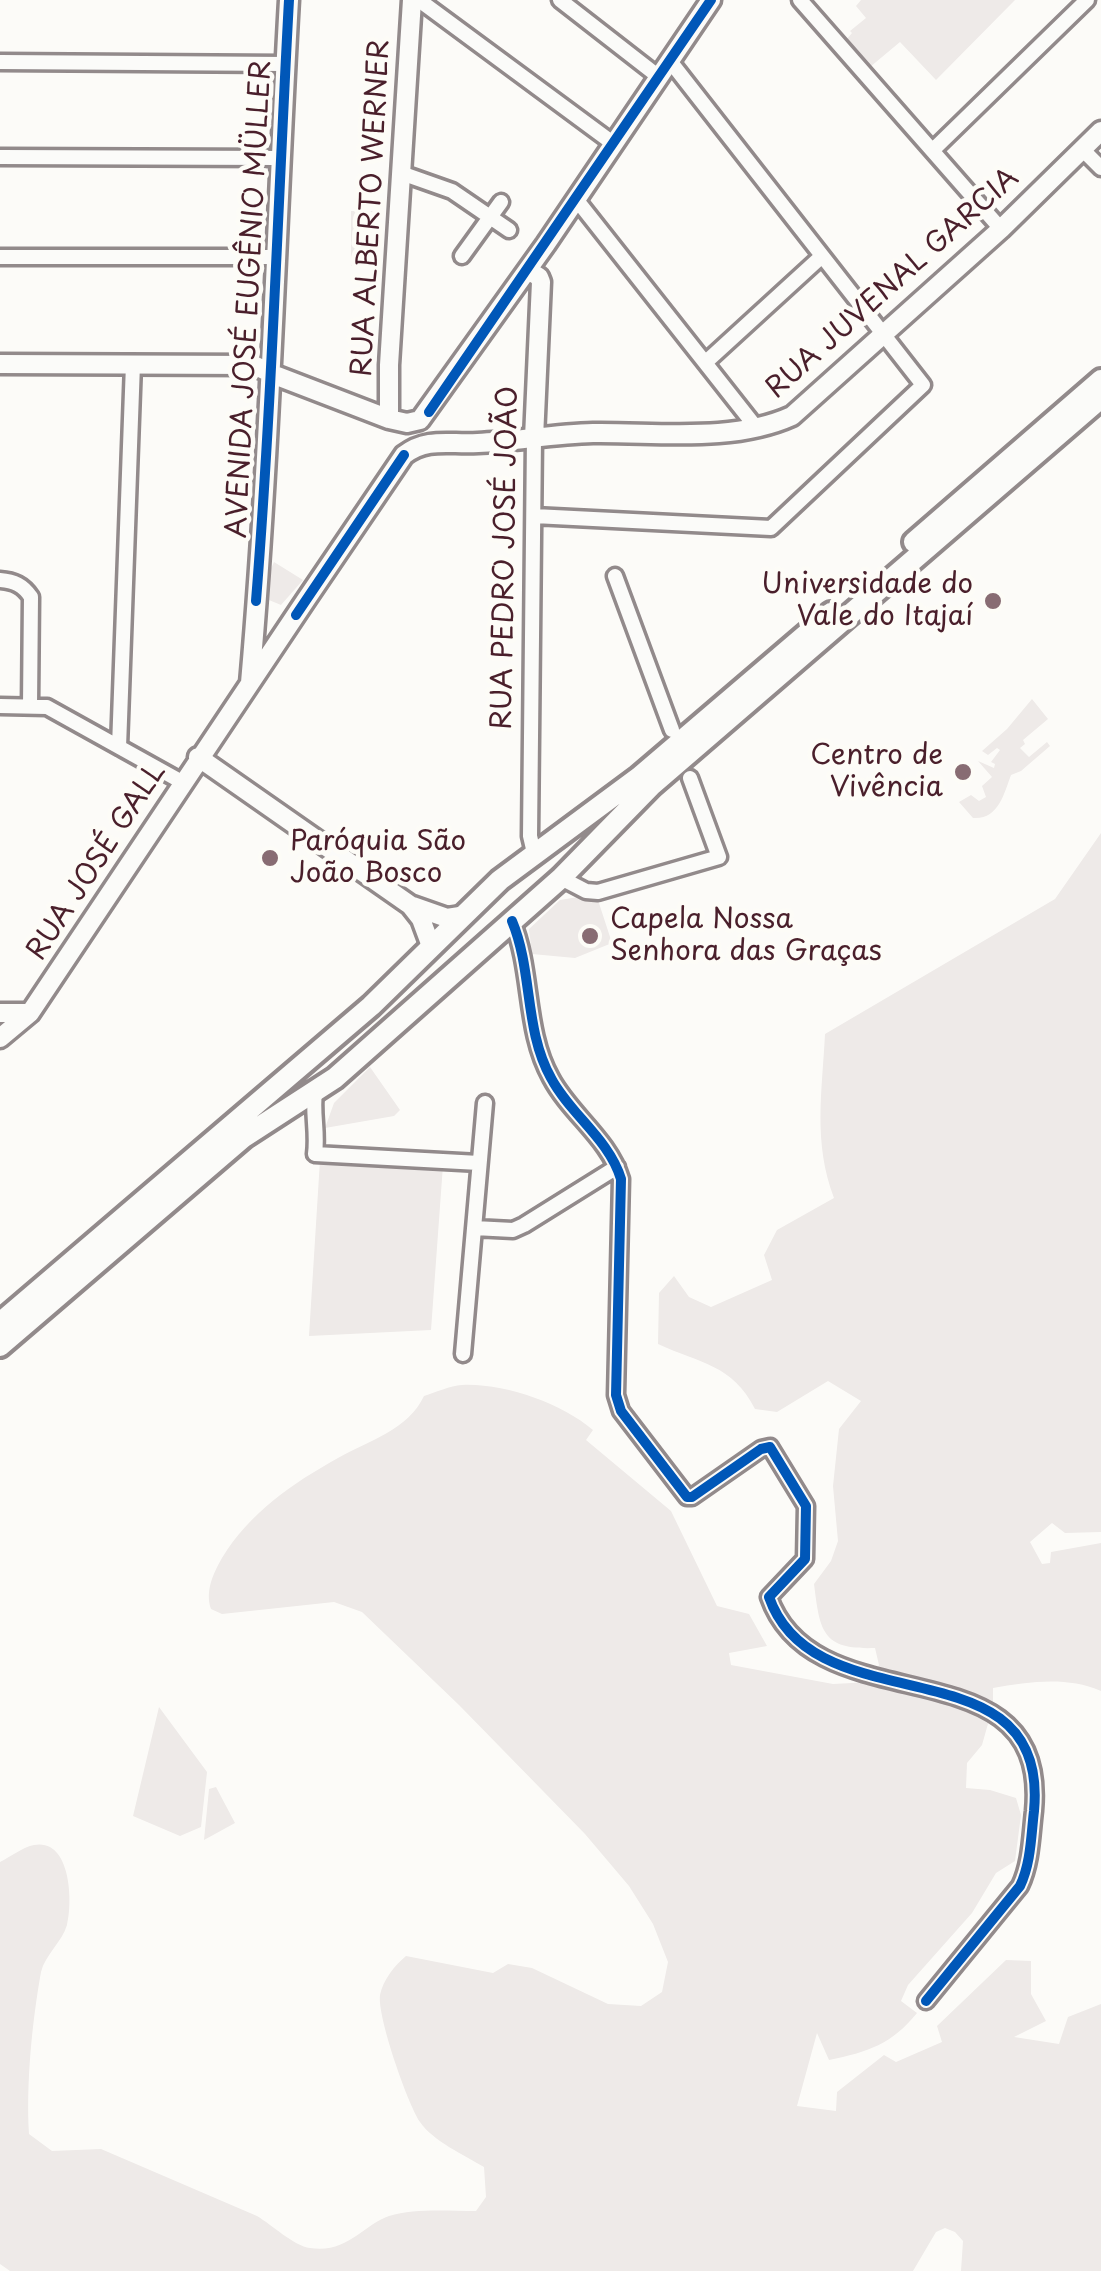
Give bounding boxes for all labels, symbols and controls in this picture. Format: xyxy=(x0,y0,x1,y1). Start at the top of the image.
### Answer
street label: RUA ALBERTO WERNER xyxy=(346,38,398,378)
street label: AVENIDA JOSÉ EUGÊNIO MÜLLER xyxy=(221,59,279,539)
street label: RUA JUVENAL GARCIA xyxy=(760,162,1026,406)
street label: RUA PEDRO JOSÉ JOÃO xyxy=(486,386,526,730)
place label: Universidade do Vale do Itajaí xyxy=(761,568,973,634)
marker: Universidade do Vale do Itajaí xyxy=(982,590,1004,612)
place label: Centro de Vivência xyxy=(810,739,943,805)
street label: RUA JOSÉ GALL xyxy=(21,757,173,967)
marker: Centro de Vivência xyxy=(952,761,974,783)
place label: Paróquia São João Bosco xyxy=(290,825,466,891)
marker: Paróquia São João Bosco xyxy=(259,847,281,869)
place label: Capela Nossa Senhora das Graças xyxy=(610,903,882,969)
marker: Capela Nossa Senhora das Graças xyxy=(579,925,601,947)

